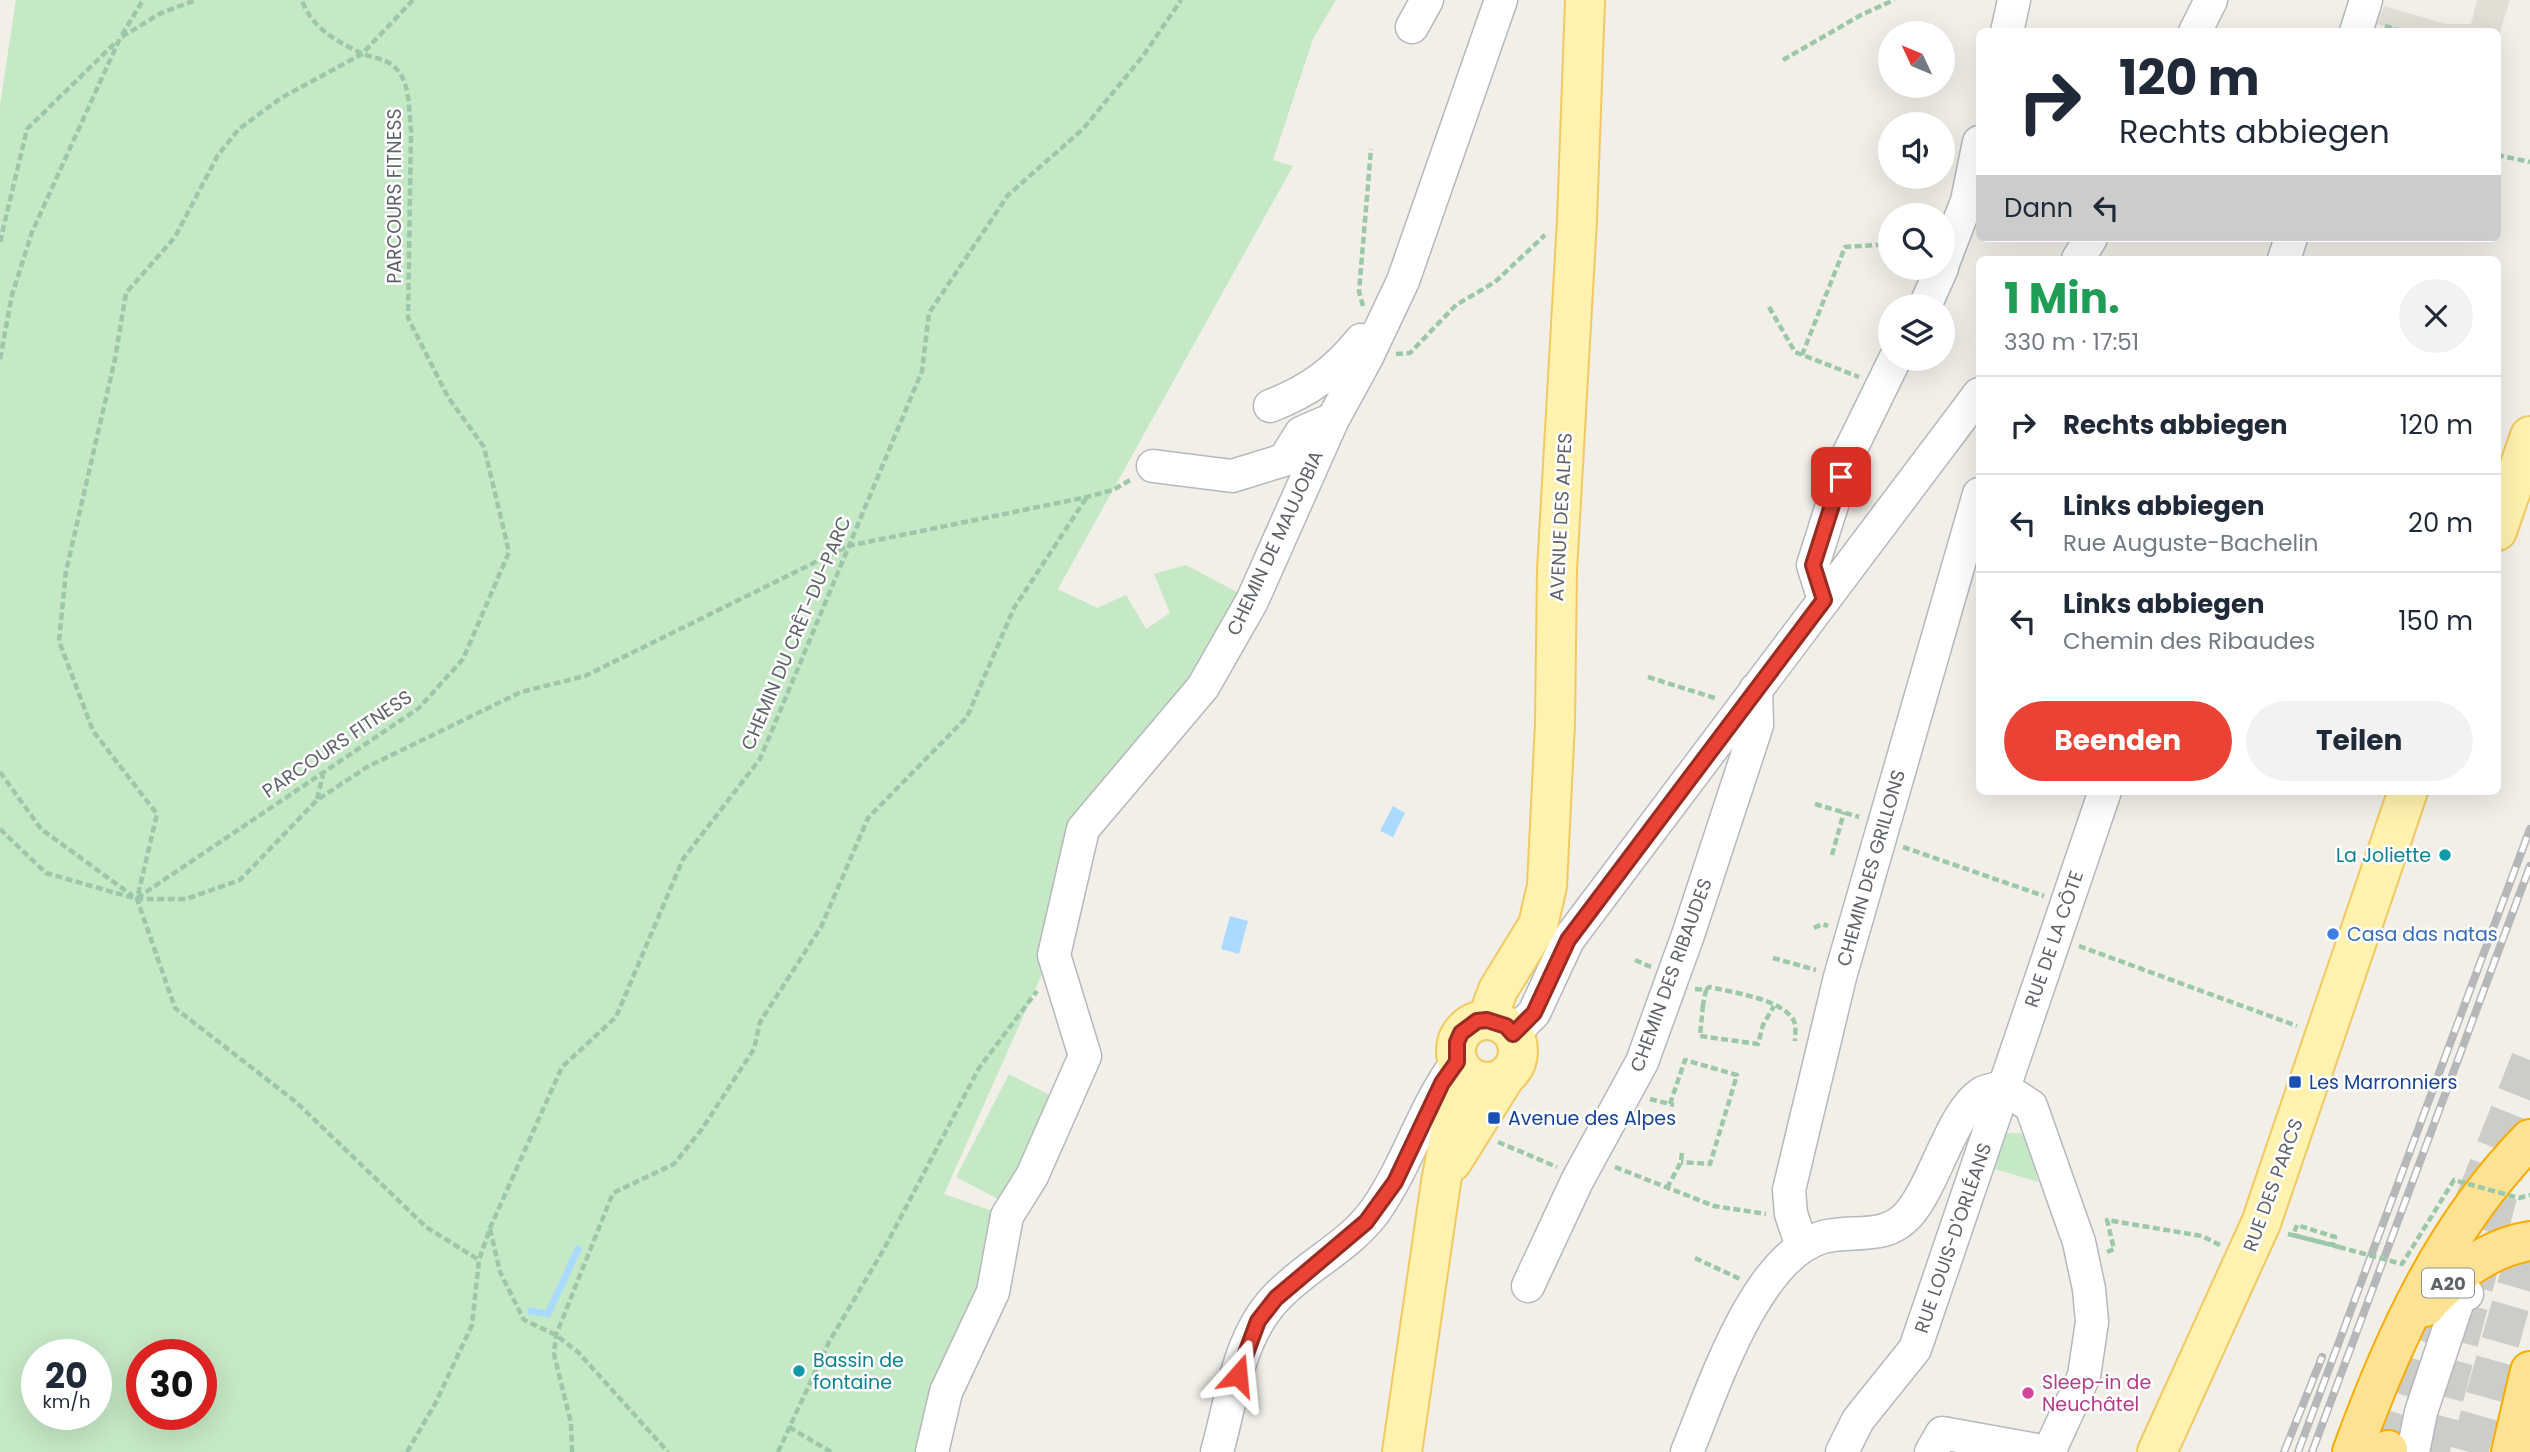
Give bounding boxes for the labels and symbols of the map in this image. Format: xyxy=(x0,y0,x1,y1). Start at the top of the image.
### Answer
north arrow xyxy=(1878,21,1955,98)
street label: PARCOURS FITNESS xyxy=(381,108,408,284)
street label: AVENUE DES ALPES xyxy=(1543,432,1579,602)
street label: CHEMIN DE MAUJOBIA xyxy=(1220,446,1330,640)
pin xyxy=(1811,447,1871,507)
street label: CHEMIN DU CRÊT-DU-PARC xyxy=(734,512,858,754)
street label: PARCOURS FITNESS xyxy=(257,684,417,804)
street label: CHEMIN DES GRILLONS xyxy=(1830,767,1912,969)
place label: La Joliette xyxy=(2336,842,2431,869)
marker: La Joliette xyxy=(2437,847,2453,863)
street label: RUE DE LA CÔTE xyxy=(2018,867,2090,1011)
street label: CHEMIN DES RIBAUDES xyxy=(1623,874,1719,1076)
place label: Casa das natas xyxy=(2347,921,2498,948)
marker: Casa das natas xyxy=(2325,926,2341,942)
place label: Les Marronniers xyxy=(2309,1069,2457,1096)
marker: Les Marronniers xyxy=(2287,1074,2303,1090)
place label: Avenue des Alpes xyxy=(1508,1105,1676,1132)
marker: Avenue des Alpes xyxy=(1486,1110,1502,1126)
street label: RUE DES PARCS xyxy=(2236,1115,2310,1255)
street label: RUE LOUIS-D'ORLÉANS xyxy=(1908,1139,1998,1337)
road number: A20 xyxy=(2422,1268,2474,1298)
position arrow xyxy=(1201,1338,1275,1412)
speed limit sign: 30 xyxy=(126,1339,217,1430)
place label: Bassin de fontaine xyxy=(813,1347,904,1396)
marker: Bassin de fontaine xyxy=(791,1363,807,1379)
place label: Sleep-in de Neuchâtel xyxy=(2042,1369,2151,1418)
marker: Sleep-in de Neuchâtel xyxy=(2020,1385,2036,1401)

